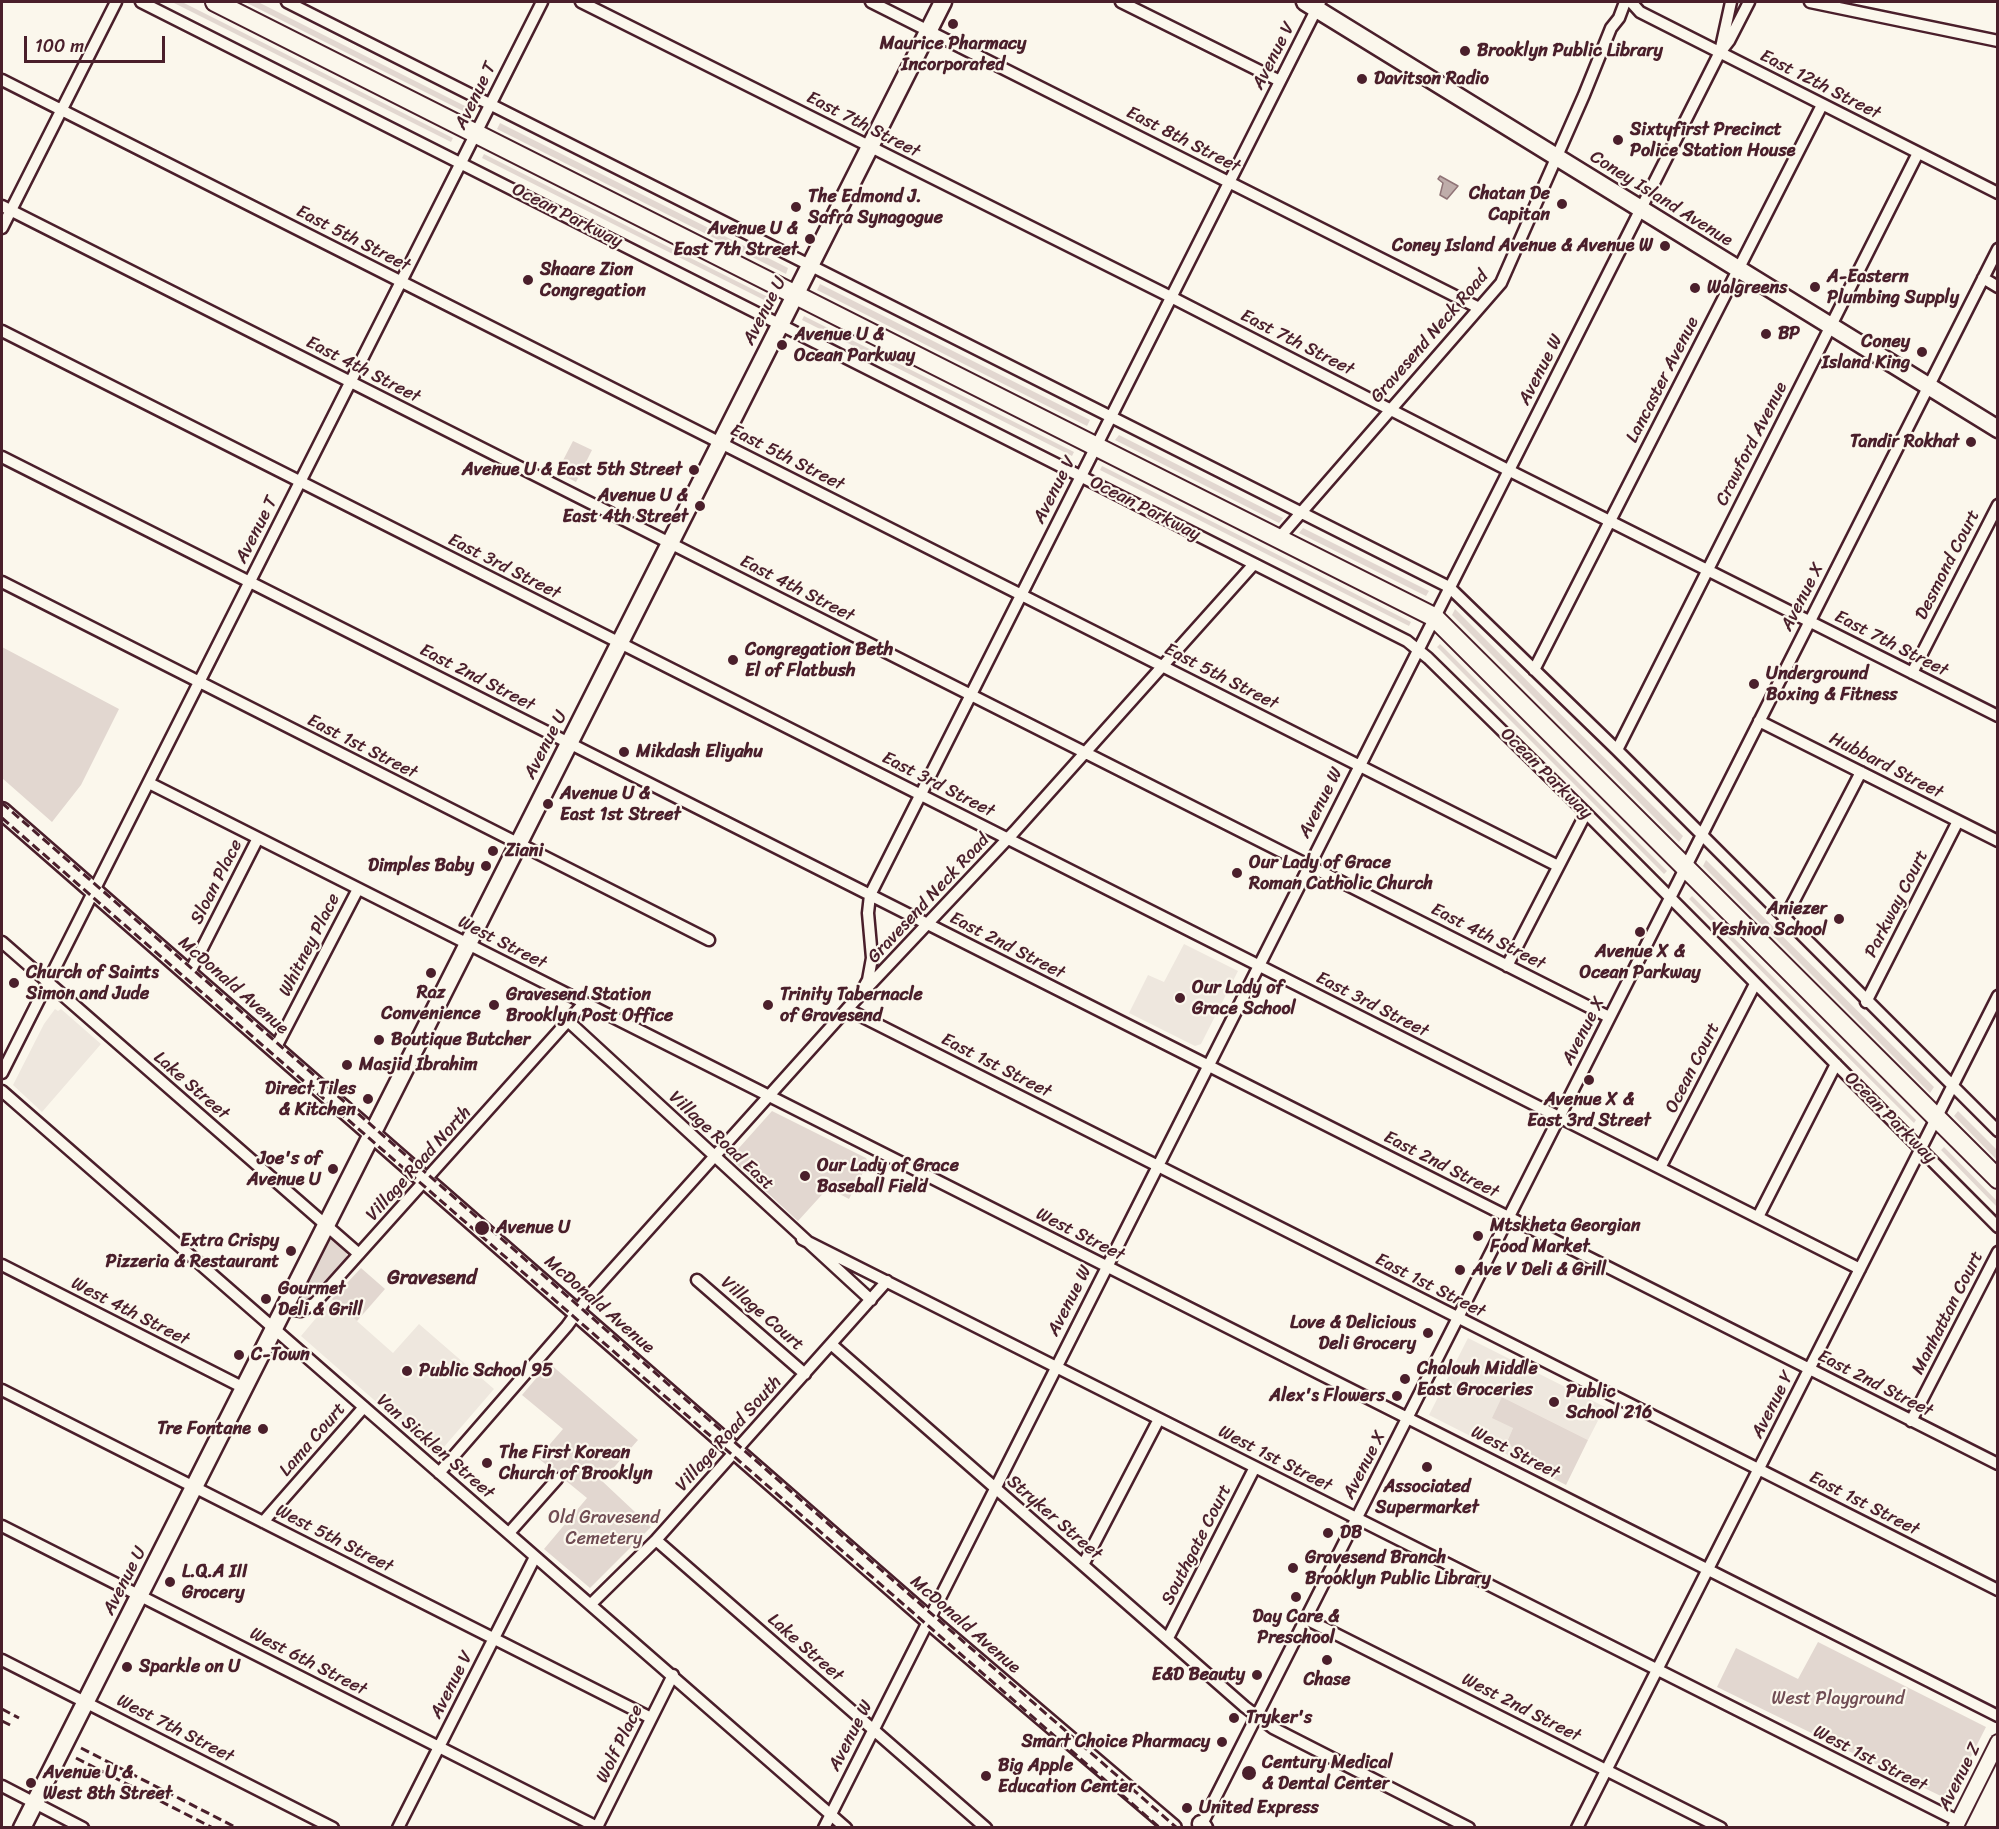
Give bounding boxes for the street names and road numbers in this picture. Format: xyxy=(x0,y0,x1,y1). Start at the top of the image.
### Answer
street label: Avenue V xyxy=(1248,19,1300,93)
street label: East 12th Street xyxy=(1756,45,1884,125)
street label: Avenue T xyxy=(450,59,502,133)
street label: East 7th Street xyxy=(803,87,923,163)
street label: East 8th Street xyxy=(1122,102,1244,178)
street label: Coney Island Avenue xyxy=(1586,146,1736,252)
street label: Ocean Parkway xyxy=(508,179,626,253)
street label: East 5th Street xyxy=(292,201,414,277)
street label: Gravesend Neck Road xyxy=(1367,266,1493,408)
street label: Avenue U xyxy=(739,273,791,349)
street label: East 7th Street xyxy=(1237,305,1357,381)
street label: Lancaster Avenue xyxy=(1622,313,1704,447)
street label: Avenue W xyxy=(1514,331,1568,409)
street label: East 4th Street xyxy=(302,332,424,408)
street label: Crawford Avenue xyxy=(1711,378,1793,510)
street label: East 5th Street xyxy=(726,420,848,496)
street label: Avenue V xyxy=(1029,453,1081,527)
street label: Ocean Parkway xyxy=(1086,472,1204,546)
street label: Avenue T xyxy=(231,493,283,567)
street label: Desmond Court xyxy=(1911,506,1985,624)
street label: East 3rd Street xyxy=(444,529,564,605)
street label: East 4th Street xyxy=(736,551,858,627)
street label: Avenue X xyxy=(1777,559,1829,635)
street label: East 7th Street xyxy=(1831,606,1951,682)
street label: East 5th Street xyxy=(1160,639,1282,715)
street label: East 2nd Street xyxy=(416,640,538,716)
street label: Avenue U xyxy=(520,707,572,783)
street label: East 1st Street xyxy=(303,710,421,784)
street label: Ocean Parkway xyxy=(1496,724,1596,824)
street label: Hubbard Street xyxy=(1826,728,1946,804)
street label: East 3rd Street xyxy=(878,747,998,823)
street label: Avenue W xyxy=(1294,764,1348,842)
street label: Gravesend Neck Road xyxy=(864,830,994,968)
street label: Sloan Place xyxy=(186,836,248,928)
street label: Parkway Court xyxy=(1861,847,1933,961)
street label: Whitney Place xyxy=(275,890,345,1000)
street label: East 4th Street xyxy=(1427,899,1549,975)
street label: East 2nd Street xyxy=(946,908,1068,984)
street label: West Street xyxy=(454,912,550,974)
street label: McDonald Avenue xyxy=(173,932,293,1040)
street label: East 3rd Street xyxy=(1312,967,1432,1043)
street label: Avenue X xyxy=(1558,993,1610,1069)
street label: Ocean Court xyxy=(1661,1019,1725,1117)
street label: East 1st Street xyxy=(937,1029,1055,1103)
street label: Lake Street xyxy=(149,1047,233,1125)
street label: Ocean Parkway xyxy=(1840,1068,1940,1168)
street label: Village Road East xyxy=(664,1087,778,1195)
street label: Village Road North xyxy=(362,1102,476,1226)
street label: East 2nd Street xyxy=(1380,1127,1502,1203)
street label: West Street xyxy=(1032,1204,1128,1266)
street label: Manhattan Court xyxy=(1908,1248,1988,1378)
street label: East 1st Street xyxy=(1371,1249,1489,1323)
street label: McDonald Avenue xyxy=(539,1251,659,1359)
street label: Avenue W xyxy=(1043,1262,1097,1340)
street label: Village Court xyxy=(716,1272,808,1356)
street label: West 4th Street xyxy=(67,1273,193,1351)
street label: East 2nd Street xyxy=(1814,1346,1936,1422)
street label: Avenue Y xyxy=(1747,1368,1799,1442)
street label: Village Road South xyxy=(671,1372,787,1496)
street label: Van Sicklen Street xyxy=(372,1390,498,1504)
street label: Lama Court xyxy=(275,1399,351,1481)
street label: West 1st Street xyxy=(1214,1421,1336,1497)
street label: West Street xyxy=(1467,1422,1563,1484)
street label: Avenue X xyxy=(1339,1427,1391,1503)
street label: East 1st Street xyxy=(1805,1467,1923,1541)
street label: Stryker Street xyxy=(1002,1471,1106,1565)
street label: Southgate Court xyxy=(1157,1481,1237,1609)
street label: West 5th Street xyxy=(272,1500,396,1578)
street label: Avenue U xyxy=(99,1543,151,1619)
street label: McDonald Avenue xyxy=(905,1571,1025,1679)
street label: Lake Street xyxy=(763,1609,847,1687)
street label: West 6th Street xyxy=(246,1623,370,1701)
street label: Avenue V xyxy=(426,1648,478,1722)
street label: West 2nd Street xyxy=(1458,1669,1584,1747)
street label: West 7th Street xyxy=(113,1690,237,1768)
street label: Avenue W xyxy=(824,1697,878,1775)
street label: Wolf Place xyxy=(592,1702,648,1786)
street label: West 1st Street xyxy=(1809,1721,1931,1797)
street label: Avenue Z xyxy=(1934,1740,1986,1814)

